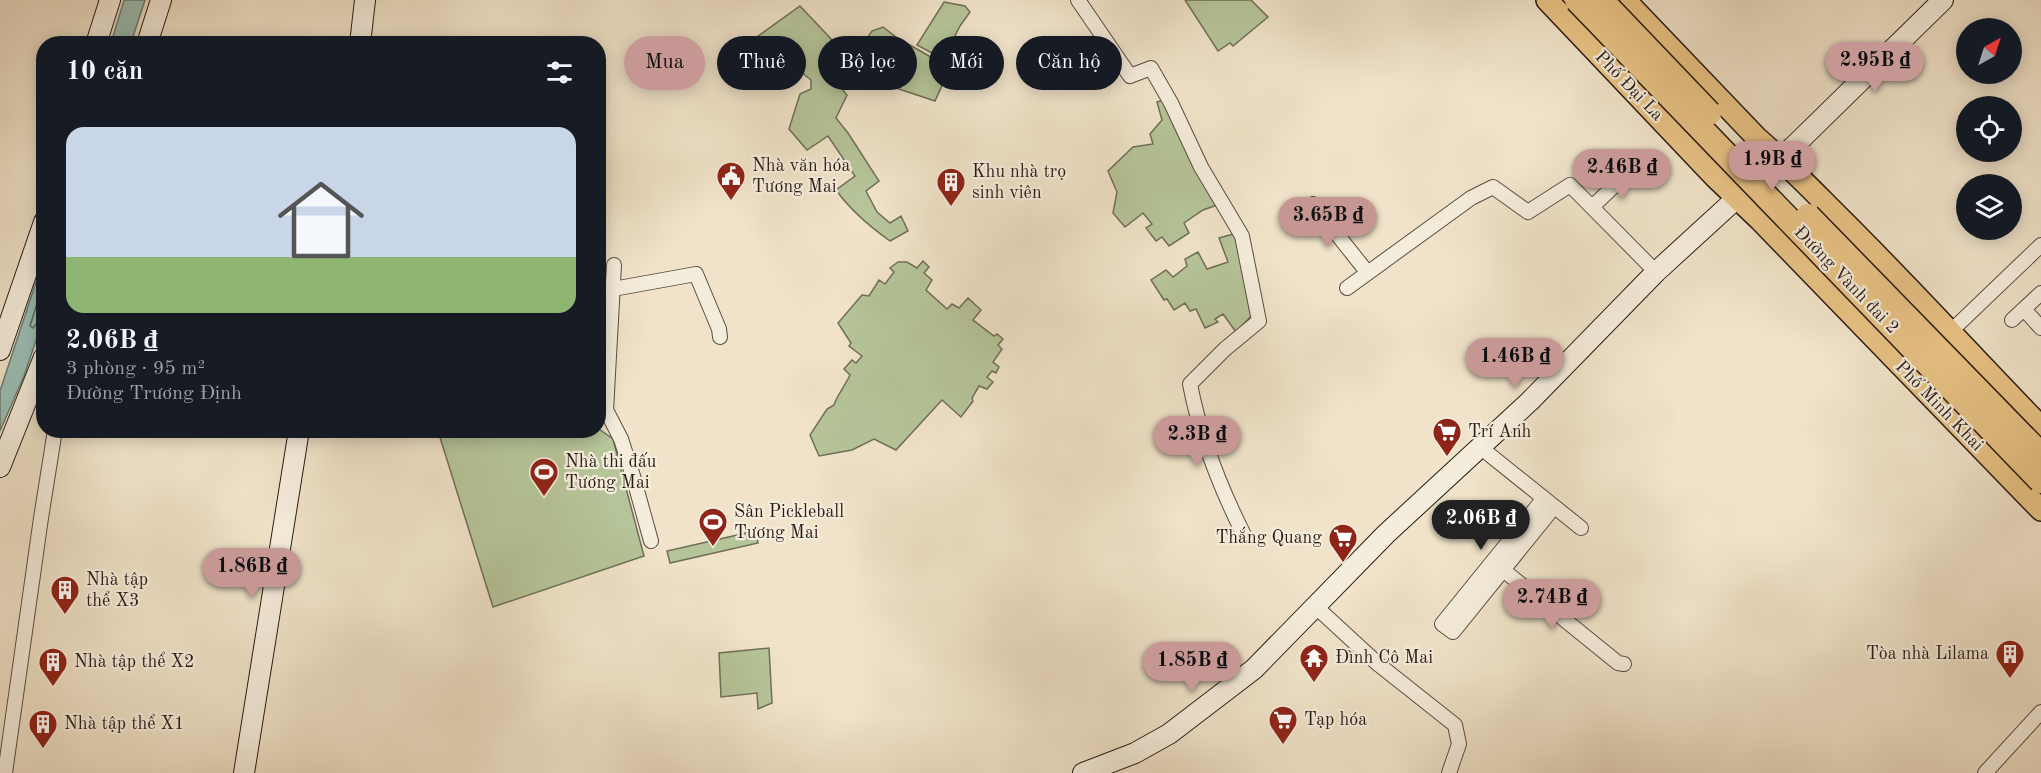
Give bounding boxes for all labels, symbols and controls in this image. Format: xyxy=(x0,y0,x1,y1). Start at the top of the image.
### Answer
north arrow xyxy=(1956,18,2022,84)
map controls xyxy=(1956,18,2022,240)
chip: Mua xyxy=(624,36,705,90)
chip: Thuê xyxy=(717,36,806,90)
chip: Bộ lọc xyxy=(818,36,917,90)
chip: Mới xyxy=(929,36,1004,90)
chip: Căn hộ xyxy=(1016,36,1122,90)
pin: 2.95B ₫ xyxy=(1820,42,1930,93)
street label: Phố Đại La xyxy=(1591,47,1667,125)
text: 2.95B ₫ xyxy=(1840,51,1910,71)
icon: filters xyxy=(543,56,576,89)
text: 10 căn xyxy=(66,59,143,85)
button: locate xyxy=(1956,96,2022,162)
pin: 1.9B ₫ xyxy=(1723,141,1821,192)
pin: 2.46B ₫ xyxy=(1567,149,1677,200)
text: 1.9B ₫ xyxy=(1743,150,1801,170)
place label: Nhà văn hóa Tương Mai xyxy=(752,157,850,196)
text: 2.46B ₫ xyxy=(1587,158,1657,178)
public building icon: Nhà văn hóa Tương Mai xyxy=(715,160,747,202)
place label: Khu nhà trọ sinh viên xyxy=(972,163,1066,202)
icon: home xyxy=(267,166,375,274)
building icon: Khu nhà trọ sinh viên xyxy=(935,166,967,208)
button: layers xyxy=(1956,174,2022,240)
pin: 3.65B ₫ xyxy=(1273,197,1383,248)
text: 3.65B ₫ xyxy=(1293,206,1363,226)
street label: Đường Vành đai 2 xyxy=(1790,223,1902,337)
text: 2.06B ₫ xyxy=(66,328,158,354)
pin: 1.46B ₫ xyxy=(1460,338,1570,389)
text: 1.46B ₫ xyxy=(1480,347,1550,367)
street label: Phố Minh Khai xyxy=(1892,357,1987,455)
text: 3 phòng · 95 m² xyxy=(66,359,205,379)
text: Đường Trương Định xyxy=(66,384,242,404)
pin: 2.3B ₫ xyxy=(1148,416,1246,467)
supermarket icon: Trí Anh xyxy=(1431,416,1463,458)
place label: Trí Anh xyxy=(1468,423,1532,441)
text: 2.3B ₫ xyxy=(1168,425,1226,445)
place label: Nhà thi đấu Tương Mai xyxy=(565,452,657,492)
sports icon: Nhà thi đấu Tương Mai xyxy=(528,456,560,498)
pin: 2.06B ₫ xyxy=(1426,500,1536,551)
place label: Sân Pickleball Tương Mai xyxy=(734,503,844,542)
sports icon: Sân Pickleball Tương Mai xyxy=(697,506,729,548)
text: 2.06B ₫ xyxy=(1446,509,1516,529)
supermarket icon: Thắng Quang xyxy=(1327,522,1359,564)
place label: Thắng Quang xyxy=(1215,526,1322,547)
pin: 1.86B ₫ xyxy=(197,548,307,599)
text: 1.86B ₫ xyxy=(217,557,287,577)
place label: Nhà tập thể X3 xyxy=(86,571,148,610)
building icon: Nhà tập thể X3 xyxy=(49,574,81,616)
pin: 2.74B ₫ xyxy=(1497,579,1607,630)
text: 2.74B ₫ xyxy=(1517,588,1587,608)
building icon: Tòa nhà Lilama xyxy=(1994,638,2026,680)
pin: 1.85B ₫ xyxy=(1137,642,1247,693)
temple icon: Đình Cô Mai xyxy=(1298,642,1330,684)
place label: Tòa nhà Lilama xyxy=(1866,645,1989,663)
building icon: Nhà tập thể X2 xyxy=(37,646,69,688)
place label: Đình Cô Mai xyxy=(1335,649,1433,667)
place label: Nhà tập thể X2 xyxy=(74,651,195,671)
text: 1.85B ₫ xyxy=(1157,651,1227,671)
supermarket icon: Tạp hóa xyxy=(1267,704,1299,746)
building icon: Nhà tập thể X1 xyxy=(27,708,59,750)
place label: Tạp hóa xyxy=(1304,711,1367,729)
place label: Nhà tập thể X1 xyxy=(64,713,185,733)

